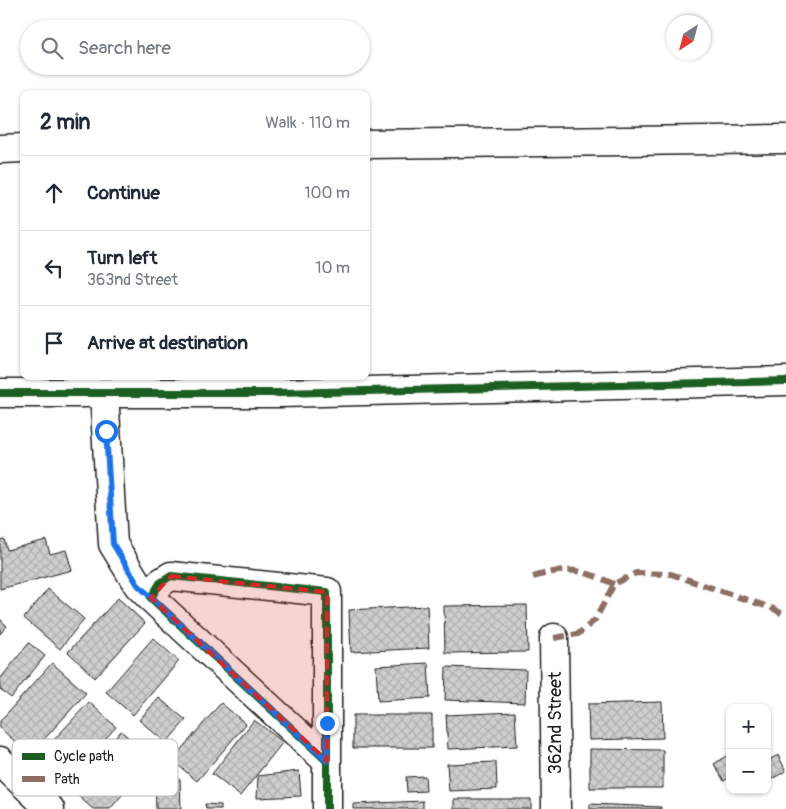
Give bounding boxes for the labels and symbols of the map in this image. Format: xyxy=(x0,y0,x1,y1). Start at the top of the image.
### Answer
north arrow xyxy=(666,15,711,60)
route start xyxy=(95,420,118,443)
street label: 362nd Street xyxy=(544,671,567,774)
route end xyxy=(316,712,339,735)
legend xyxy=(12,739,178,796)
text: Cycle path xyxy=(54,748,114,765)
text: Path xyxy=(54,771,79,788)

